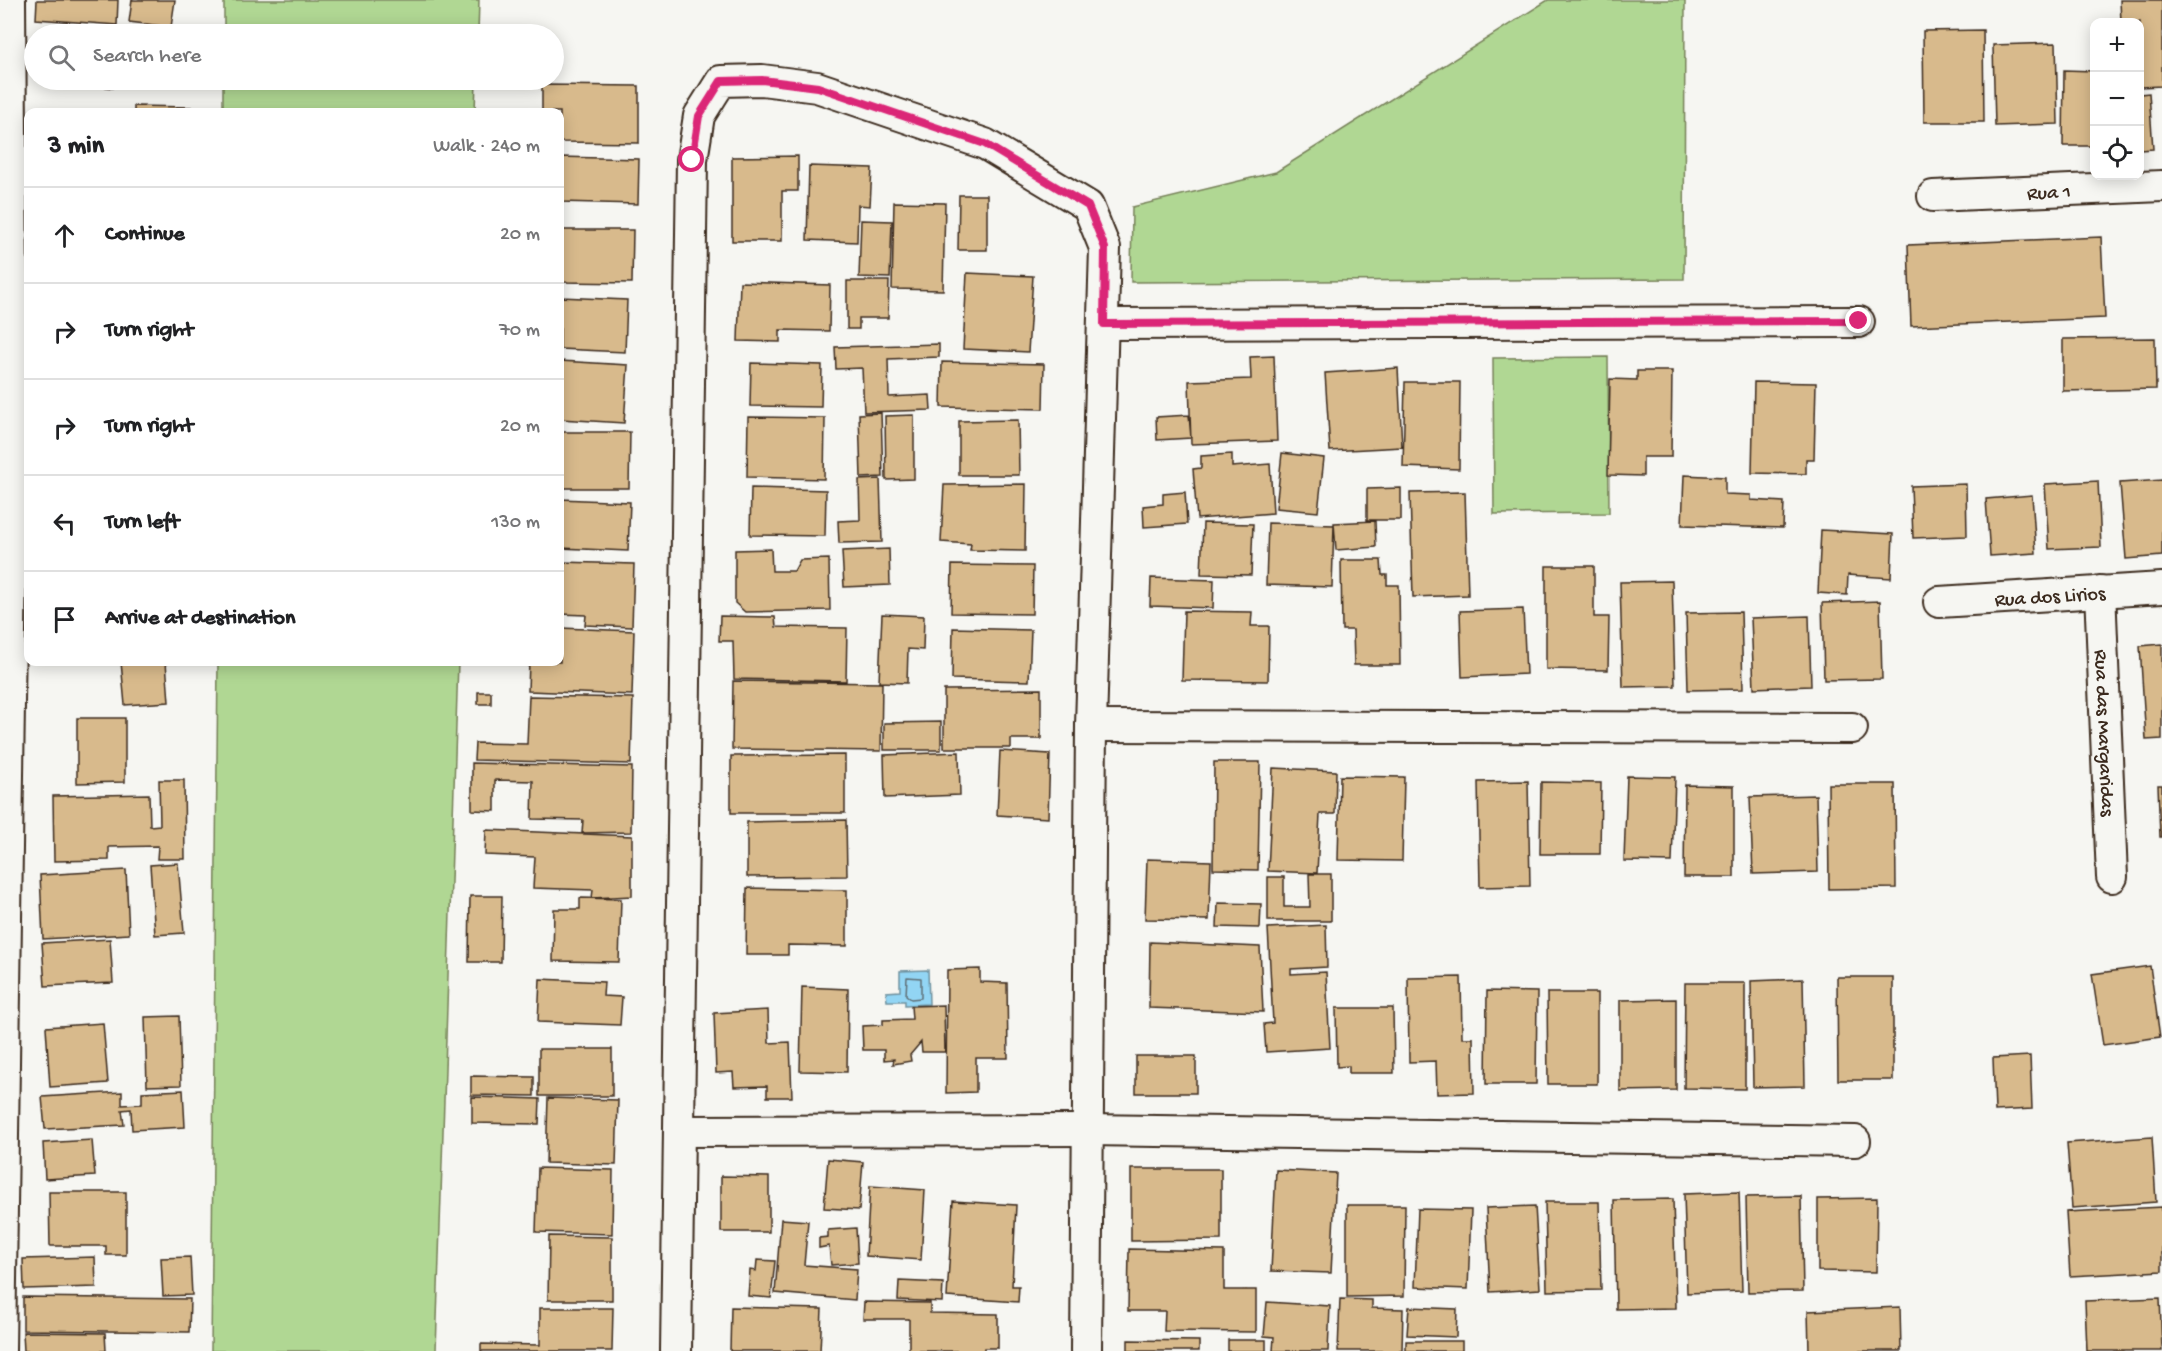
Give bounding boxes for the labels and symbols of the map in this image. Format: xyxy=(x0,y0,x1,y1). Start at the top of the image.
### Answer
route start xyxy=(678,146,704,172)
street label: Rua 1 xyxy=(2027,182,2071,207)
route end xyxy=(1845,307,1871,333)
street label: Rua dos Lirios xyxy=(1994,584,2107,613)
street label: Rua das Margaridas xyxy=(2087,649,2117,818)

